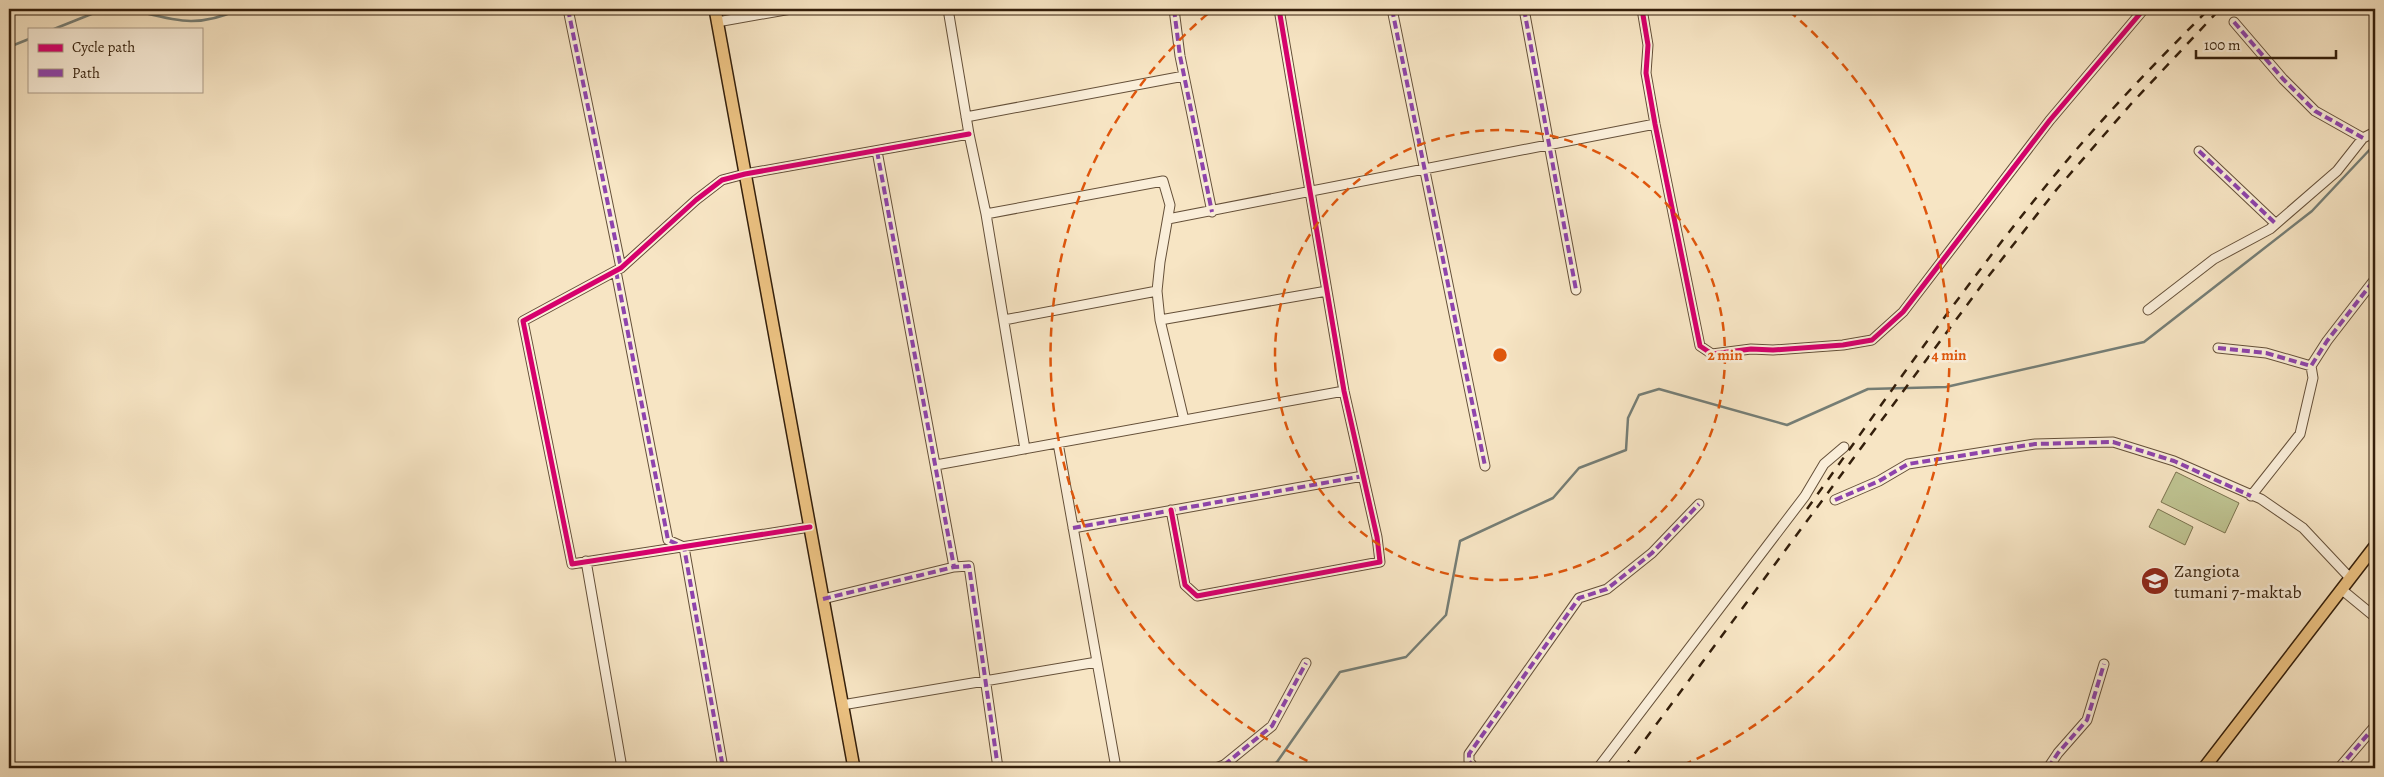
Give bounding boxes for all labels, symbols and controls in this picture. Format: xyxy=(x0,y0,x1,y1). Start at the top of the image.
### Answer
legend xyxy=(28,28,202,92)
scale bar xyxy=(2196,28,2336,60)
text: 100 m xyxy=(2204,35,2241,55)
text: Cycle path xyxy=(72,37,135,57)
text: Path xyxy=(72,63,100,83)
text: 2 min xyxy=(1707,345,1743,365)
text: 4 min xyxy=(1931,345,1967,365)
centre of rings xyxy=(1491,346,1509,364)
place label: Zangiota tumani 7-maktab xyxy=(2174,559,2302,604)
school or university icon: Zangiota tumani 7-maktab xyxy=(2140,566,2170,596)

